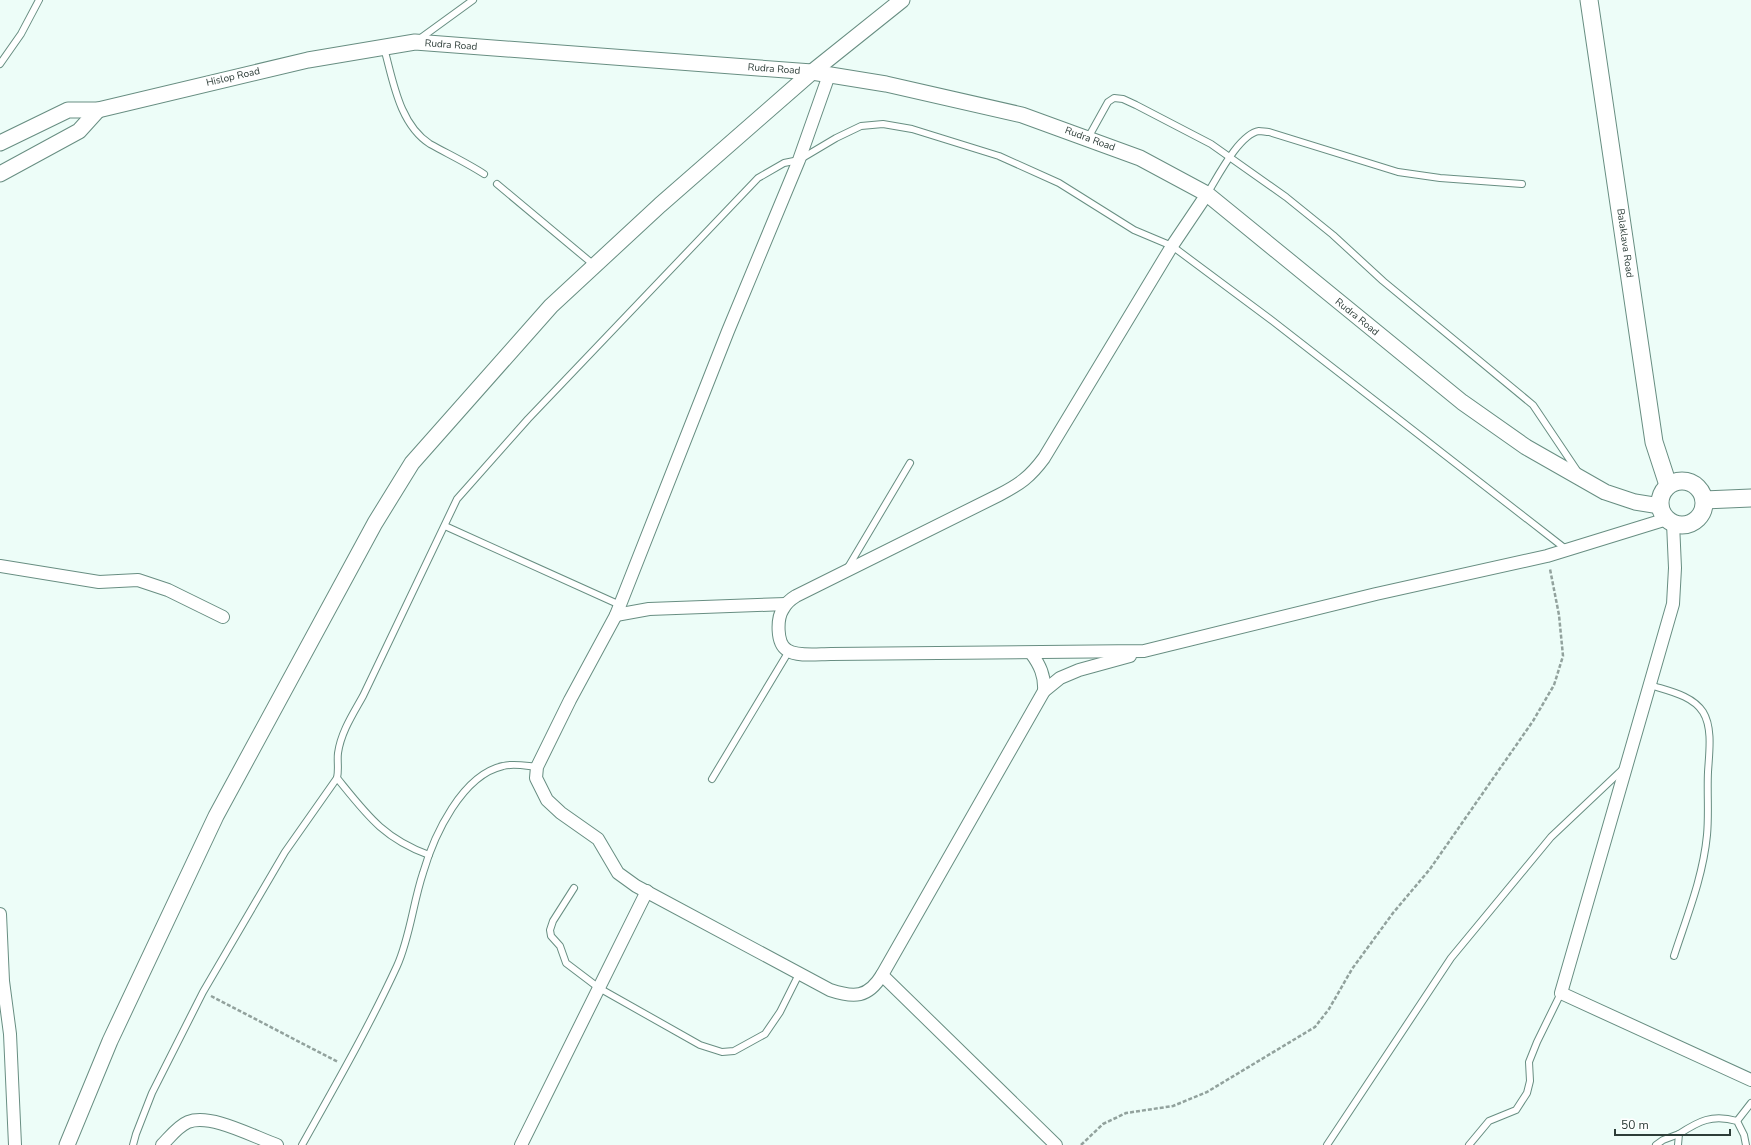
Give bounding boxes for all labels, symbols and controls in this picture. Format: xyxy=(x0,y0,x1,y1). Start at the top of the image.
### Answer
street label: Rudra Road xyxy=(424,36,478,54)
street label: Rudra Road xyxy=(747,60,801,78)
street label: Hislop Road xyxy=(205,64,261,90)
street label: Rudra Road xyxy=(1063,123,1117,155)
street label: Balaklava Road xyxy=(1613,208,1637,279)
street label: Rudra Road xyxy=(1332,295,1382,339)
scale bar xyxy=(1615,1111,1730,1137)
text: 50 m xyxy=(1621,1117,1649,1133)

